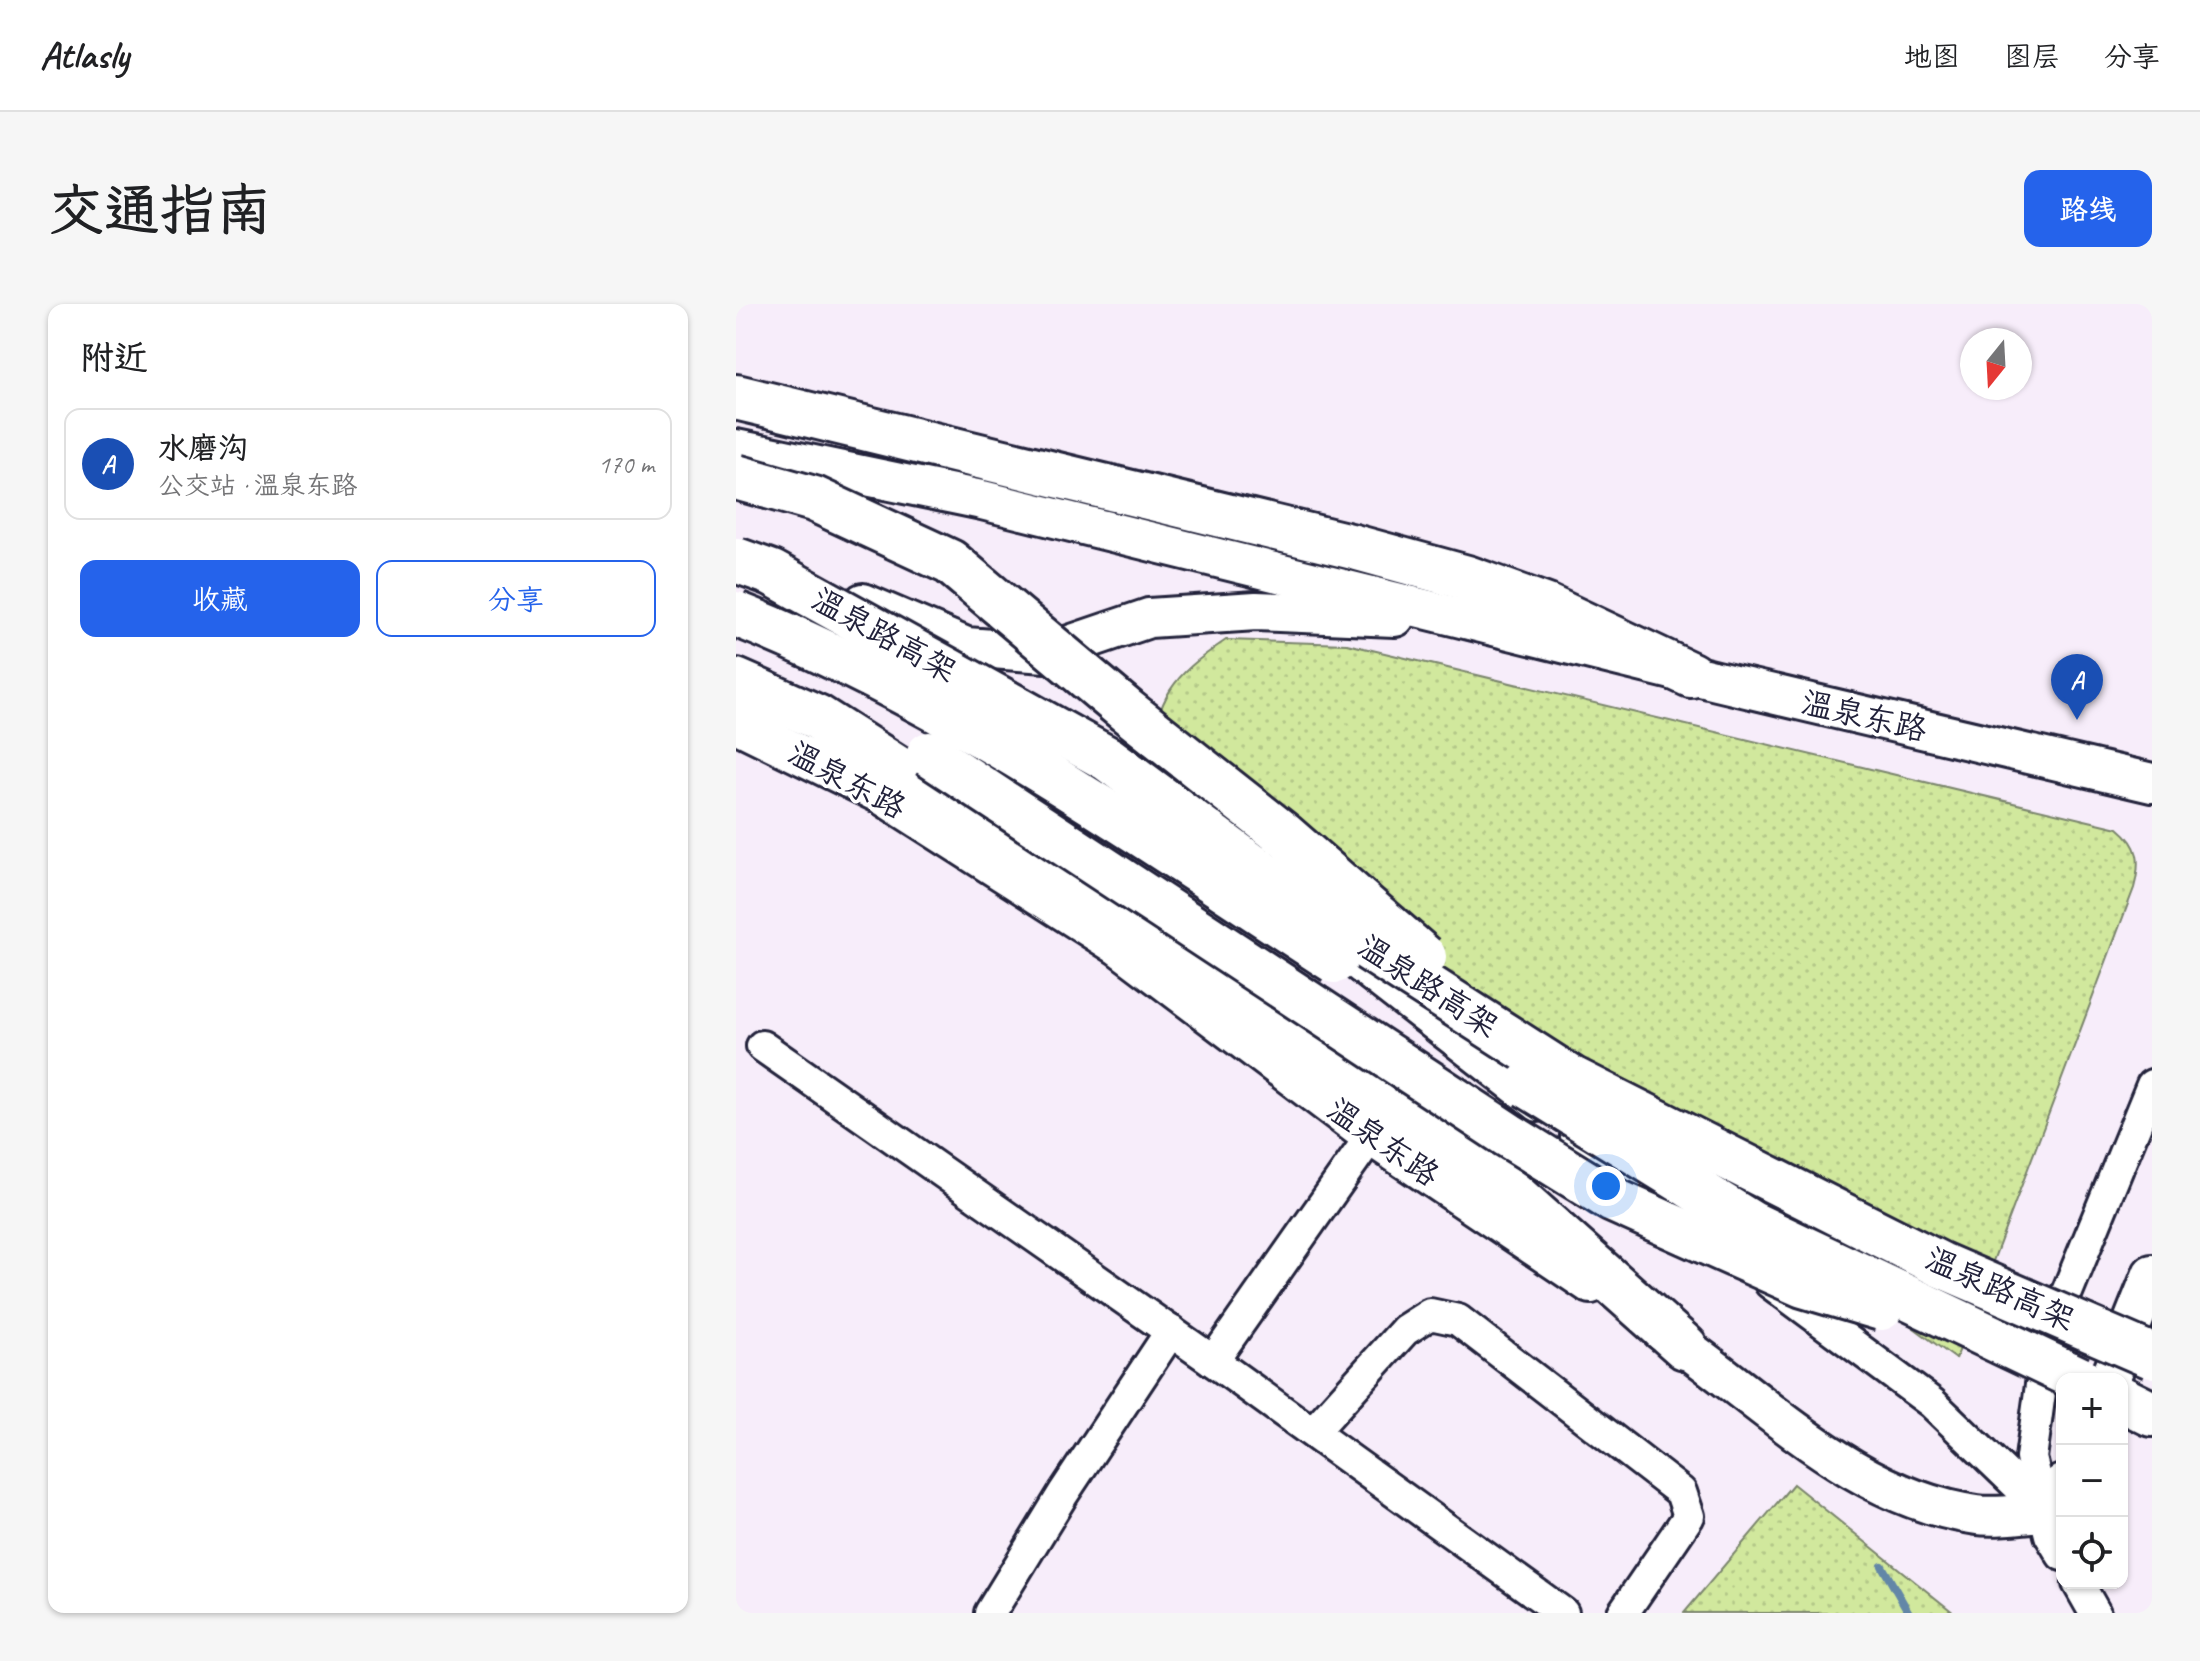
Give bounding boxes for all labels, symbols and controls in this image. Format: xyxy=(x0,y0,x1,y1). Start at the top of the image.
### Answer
text: Atlasly xyxy=(40,32,129,79)
text: 地图 xyxy=(1904,39,1960,74)
text: 图层 xyxy=(2004,39,2060,74)
text: 分享 xyxy=(2104,39,2160,74)
button: 路线 xyxy=(2024,170,2152,247)
text: 交通指南 xyxy=(48,175,272,246)
north arrow xyxy=(1960,328,2032,400)
text: 附近 xyxy=(80,336,148,379)
text: 水磨沟 xyxy=(158,429,248,467)
text: A xyxy=(101,448,115,481)
text: 170 m xyxy=(598,448,654,481)
text: 公交站 · 温泉东路 xyxy=(158,469,357,502)
button: 收藏 xyxy=(80,560,360,637)
button: 分享 xyxy=(376,560,656,637)
street label: 温泉路高架 xyxy=(804,578,964,692)
pin: A xyxy=(2051,654,2103,720)
street label: 温泉东路 xyxy=(1797,682,1931,750)
street label: 温泉东路 xyxy=(781,732,913,828)
street label: 温泉路高架 xyxy=(1350,925,1506,1047)
street label: 温泉东路 xyxy=(1319,1088,1447,1196)
your location xyxy=(1586,1166,1626,1206)
street label: 温泉路高架 xyxy=(1919,1238,2081,1340)
map controls xyxy=(2056,1373,2128,1589)
button: + xyxy=(2056,1373,2128,1445)
button: − xyxy=(2056,1445,2128,1517)
button: locate xyxy=(2056,1517,2128,1589)

